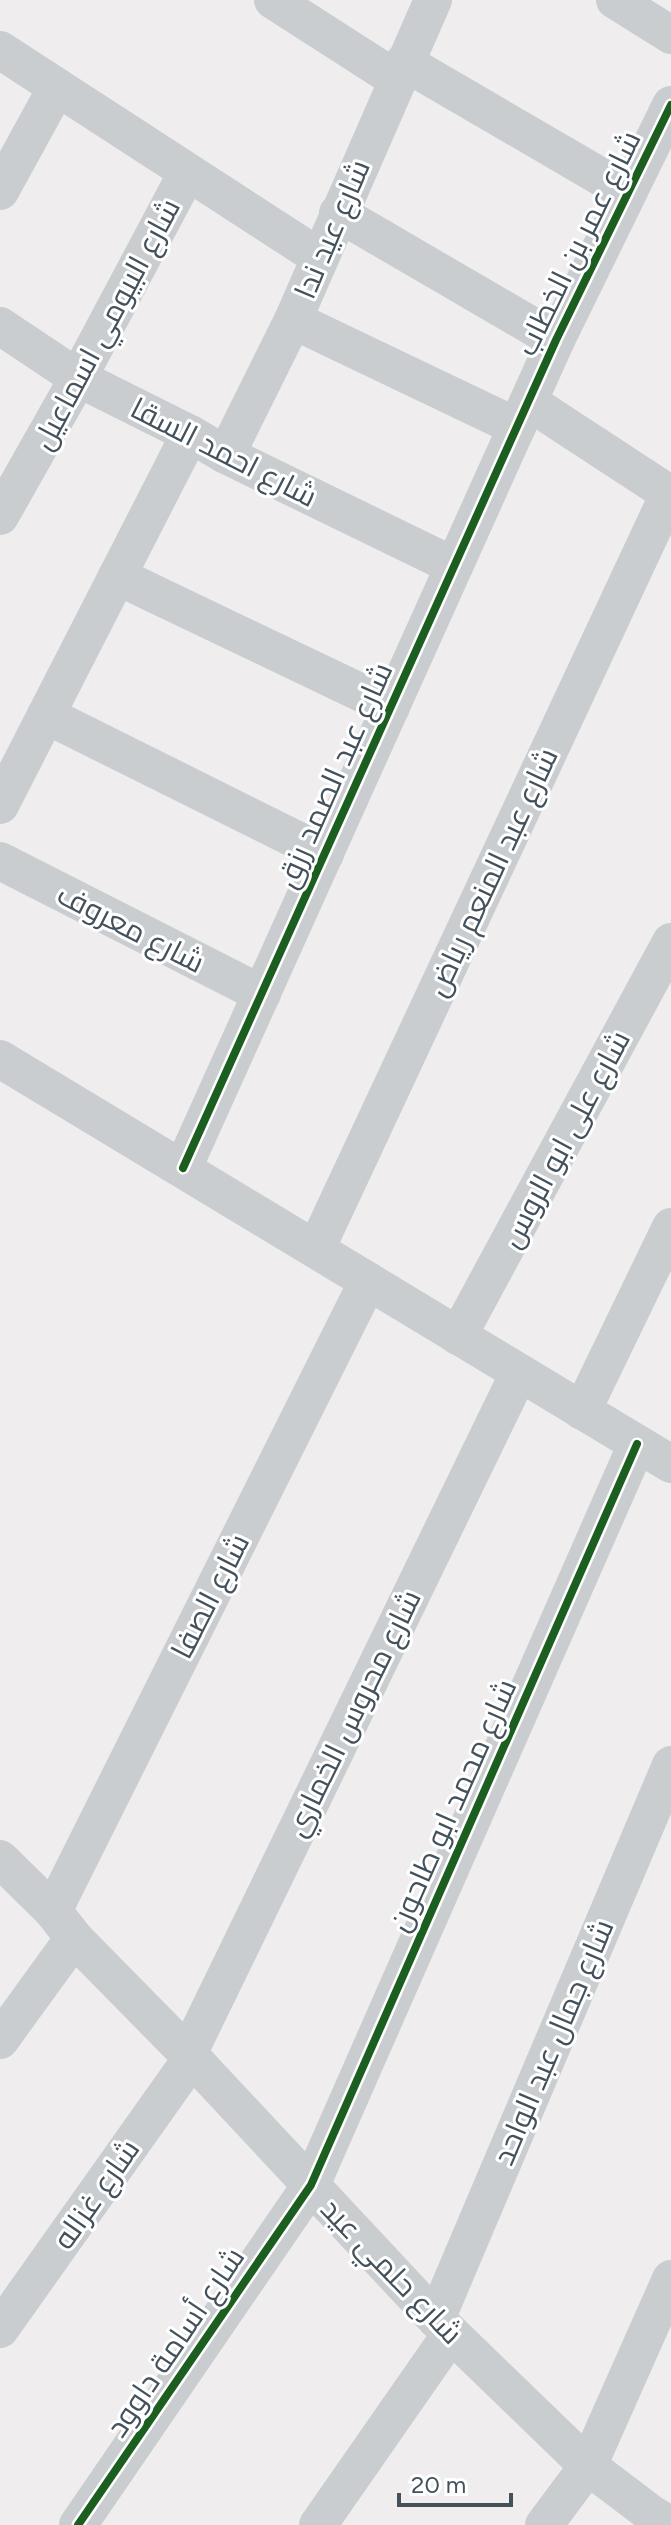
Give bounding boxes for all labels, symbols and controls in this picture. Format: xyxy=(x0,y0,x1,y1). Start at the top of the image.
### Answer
street label: شارع عمر بن الخطاب xyxy=(508,124,650,362)
street label: شارع عيد ندا xyxy=(286,154,380,305)
street label: شارع البيومي اسماعيل xyxy=(24,192,192,458)
street label: شارع احمد السقا xyxy=(124,389,323,517)
street label: شارع عبد الصمد رزق xyxy=(268,657,402,894)
street label: شارع عبد المنعم رياض xyxy=(418,742,568,1003)
street label: شارع معروف xyxy=(50,875,211,983)
street label: شارع على ابو الروس xyxy=(492,1024,640,1255)
street label: شارع الصفا xyxy=(163,1527,259,1666)
street label: شارع محروس الخماري xyxy=(277,1583,433,1845)
street label: شارع محمد ابو طاحون xyxy=(380,1673,526,1938)
street label: شارع جمال عبد الواحد xyxy=(485,1914,623,2171)
street label: شارع غزاله xyxy=(45,2132,149,2257)
street label: شارع حلمي عيد xyxy=(310,2190,471,2355)
street label: شارع أسامة داوود xyxy=(98,2240,254,2445)
scale bar xyxy=(399,2457,511,2507)
text: 20 m xyxy=(411,2470,466,2499)

